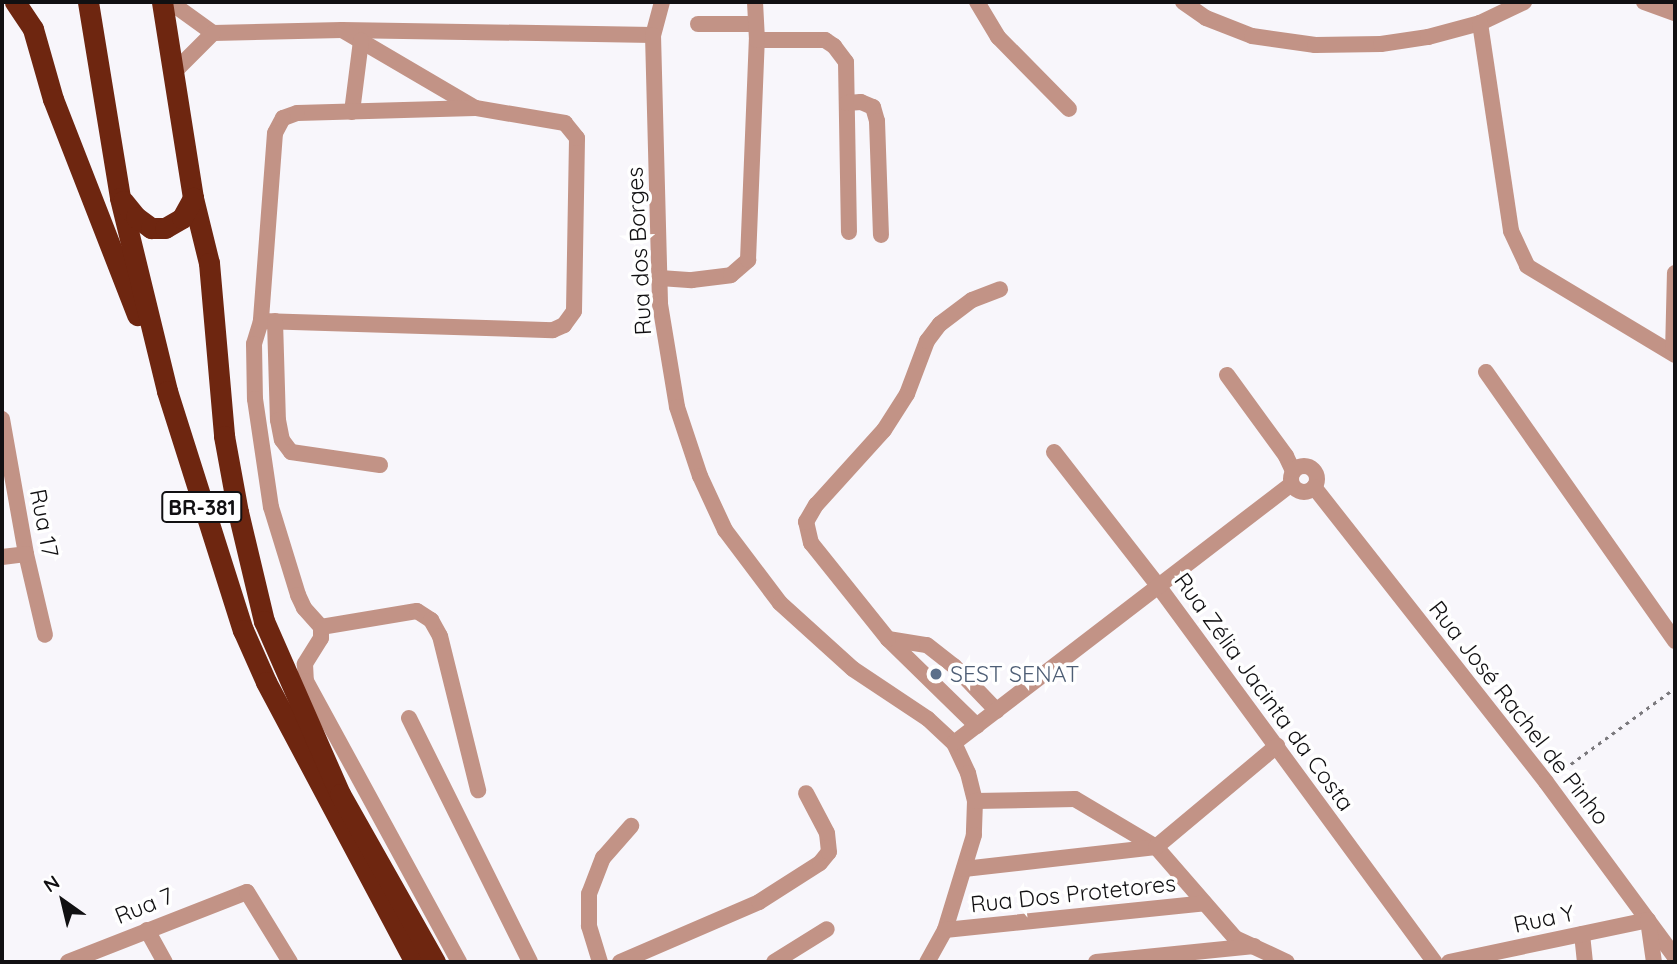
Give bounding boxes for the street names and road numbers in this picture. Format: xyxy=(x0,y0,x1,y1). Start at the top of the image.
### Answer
street label: Rua dos Borges xyxy=(621,166,657,336)
street label: Rua 17 xyxy=(24,487,64,559)
road number: BR-381 xyxy=(160,490,244,524)
street label: Rua Zélia Jacinta da Costa xyxy=(1168,568,1360,816)
street label: Rua José Rachel de Pinho xyxy=(1423,595,1615,831)
street label: Rua Dos Protetores xyxy=(969,869,1177,919)
street label: Rua 7 xyxy=(111,882,177,930)
street label: Rua Y xyxy=(1511,899,1577,939)

